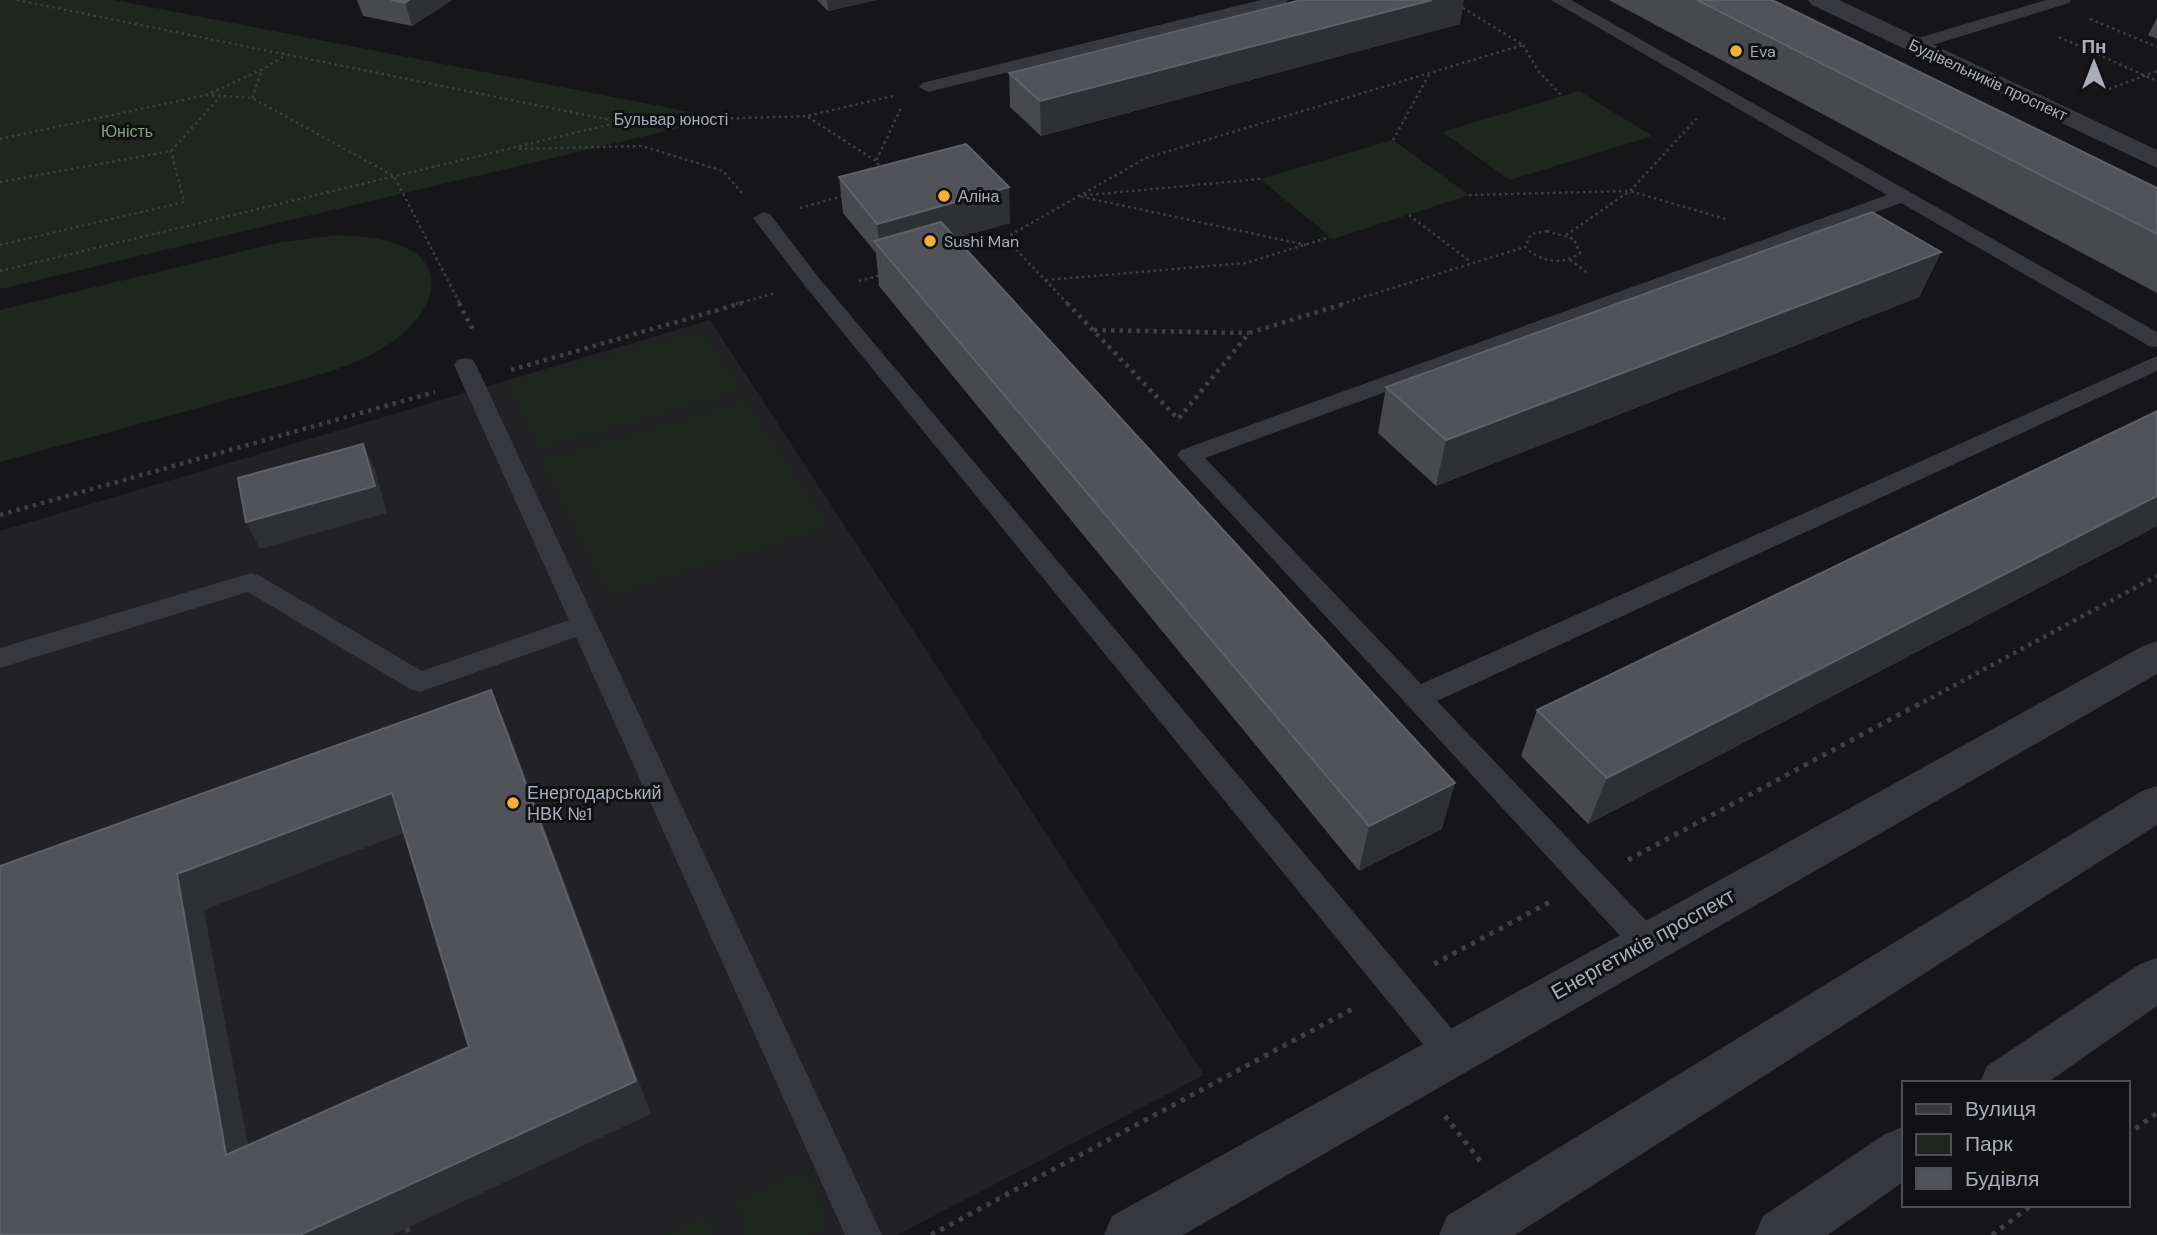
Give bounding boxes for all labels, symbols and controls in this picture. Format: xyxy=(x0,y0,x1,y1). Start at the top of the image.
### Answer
north arrow xyxy=(2059,28,2129,98)
street label: Будівельників проспект xyxy=(1905,34,2071,126)
text: Пн xyxy=(2081,34,2107,59)
place label: Eva xyxy=(1750,41,1776,62)
marker: Eva xyxy=(1728,43,1744,59)
street label: Бульвар юності xyxy=(614,109,728,130)
park label: Юність xyxy=(101,121,153,142)
place label: Аліна xyxy=(958,186,999,207)
marker: Аліна xyxy=(936,188,952,204)
place label: Sushi Man xyxy=(944,231,1019,252)
marker: Sushi Man xyxy=(922,233,938,249)
place label: Енергодарський НВК №1 xyxy=(527,781,662,826)
marker: Енергодарський НВК №1 xyxy=(505,795,521,811)
street label: Енергетиків проспект xyxy=(1546,882,1740,1006)
legend xyxy=(1902,1081,2129,1207)
text: Вулиця xyxy=(1965,1095,2036,1123)
text: Парк xyxy=(1965,1130,2013,1158)
text: Будівля xyxy=(1965,1165,2039,1193)

